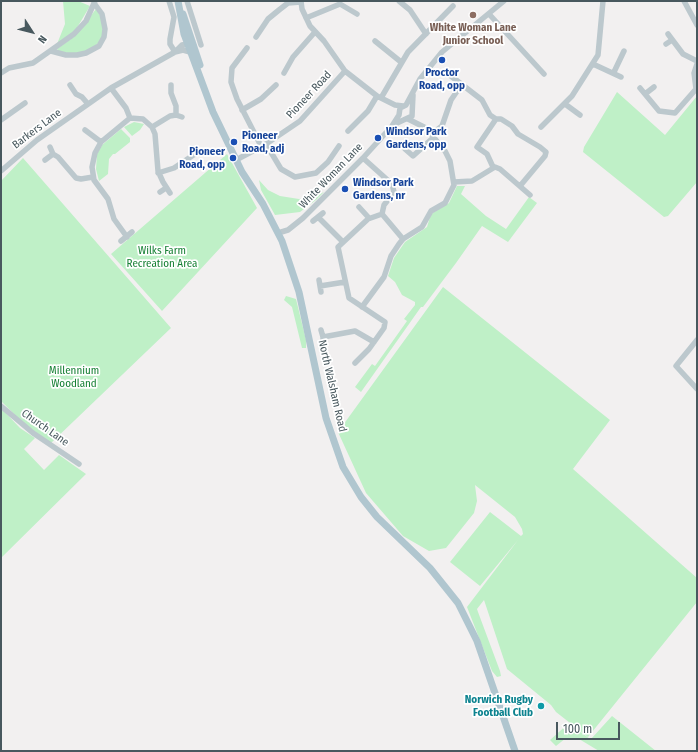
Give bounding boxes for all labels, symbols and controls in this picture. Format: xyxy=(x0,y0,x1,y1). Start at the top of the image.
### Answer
marker: White Woman Lane Junior School xyxy=(468,10,478,20)
north arrow xyxy=(12,12,52,52)
place label: White Woman Lane Junior School xyxy=(430,21,516,47)
text: N xyxy=(35,33,49,46)
marker: Proctor Road, opp xyxy=(437,55,447,65)
place label: Proctor Road, opp xyxy=(419,66,465,92)
street label: Pioneer Road xyxy=(284,68,334,122)
street label: Barkers Lane xyxy=(10,106,64,152)
place label: Windsor Park Gardens, opp xyxy=(386,125,447,151)
place label: Pioneer Road, adj xyxy=(242,129,284,155)
marker: Windsor Park Gardens, opp xyxy=(373,133,383,143)
marker: Pioneer Road, adj xyxy=(229,137,239,147)
street label: White Woman Lane xyxy=(296,141,366,211)
place label: Pioneer Road, opp xyxy=(179,145,225,171)
marker: Pioneer Road, opp xyxy=(228,153,238,163)
place label: Windsor Park Gardens, nr xyxy=(353,176,414,202)
marker: Windsor Park Gardens, nr xyxy=(340,184,350,194)
park label: Wilks Farm Recreation Area xyxy=(127,244,197,270)
street label: North Walsham Road xyxy=(315,339,349,433)
park label: Millennium Woodland xyxy=(49,364,99,390)
street label: Church Lane xyxy=(19,407,71,449)
place label: Norwich Rugby Football Club xyxy=(465,693,533,719)
marker: Norwich Rugby Football Club xyxy=(536,701,546,711)
scale bar xyxy=(558,714,622,740)
text: 100 m xyxy=(563,722,592,736)

